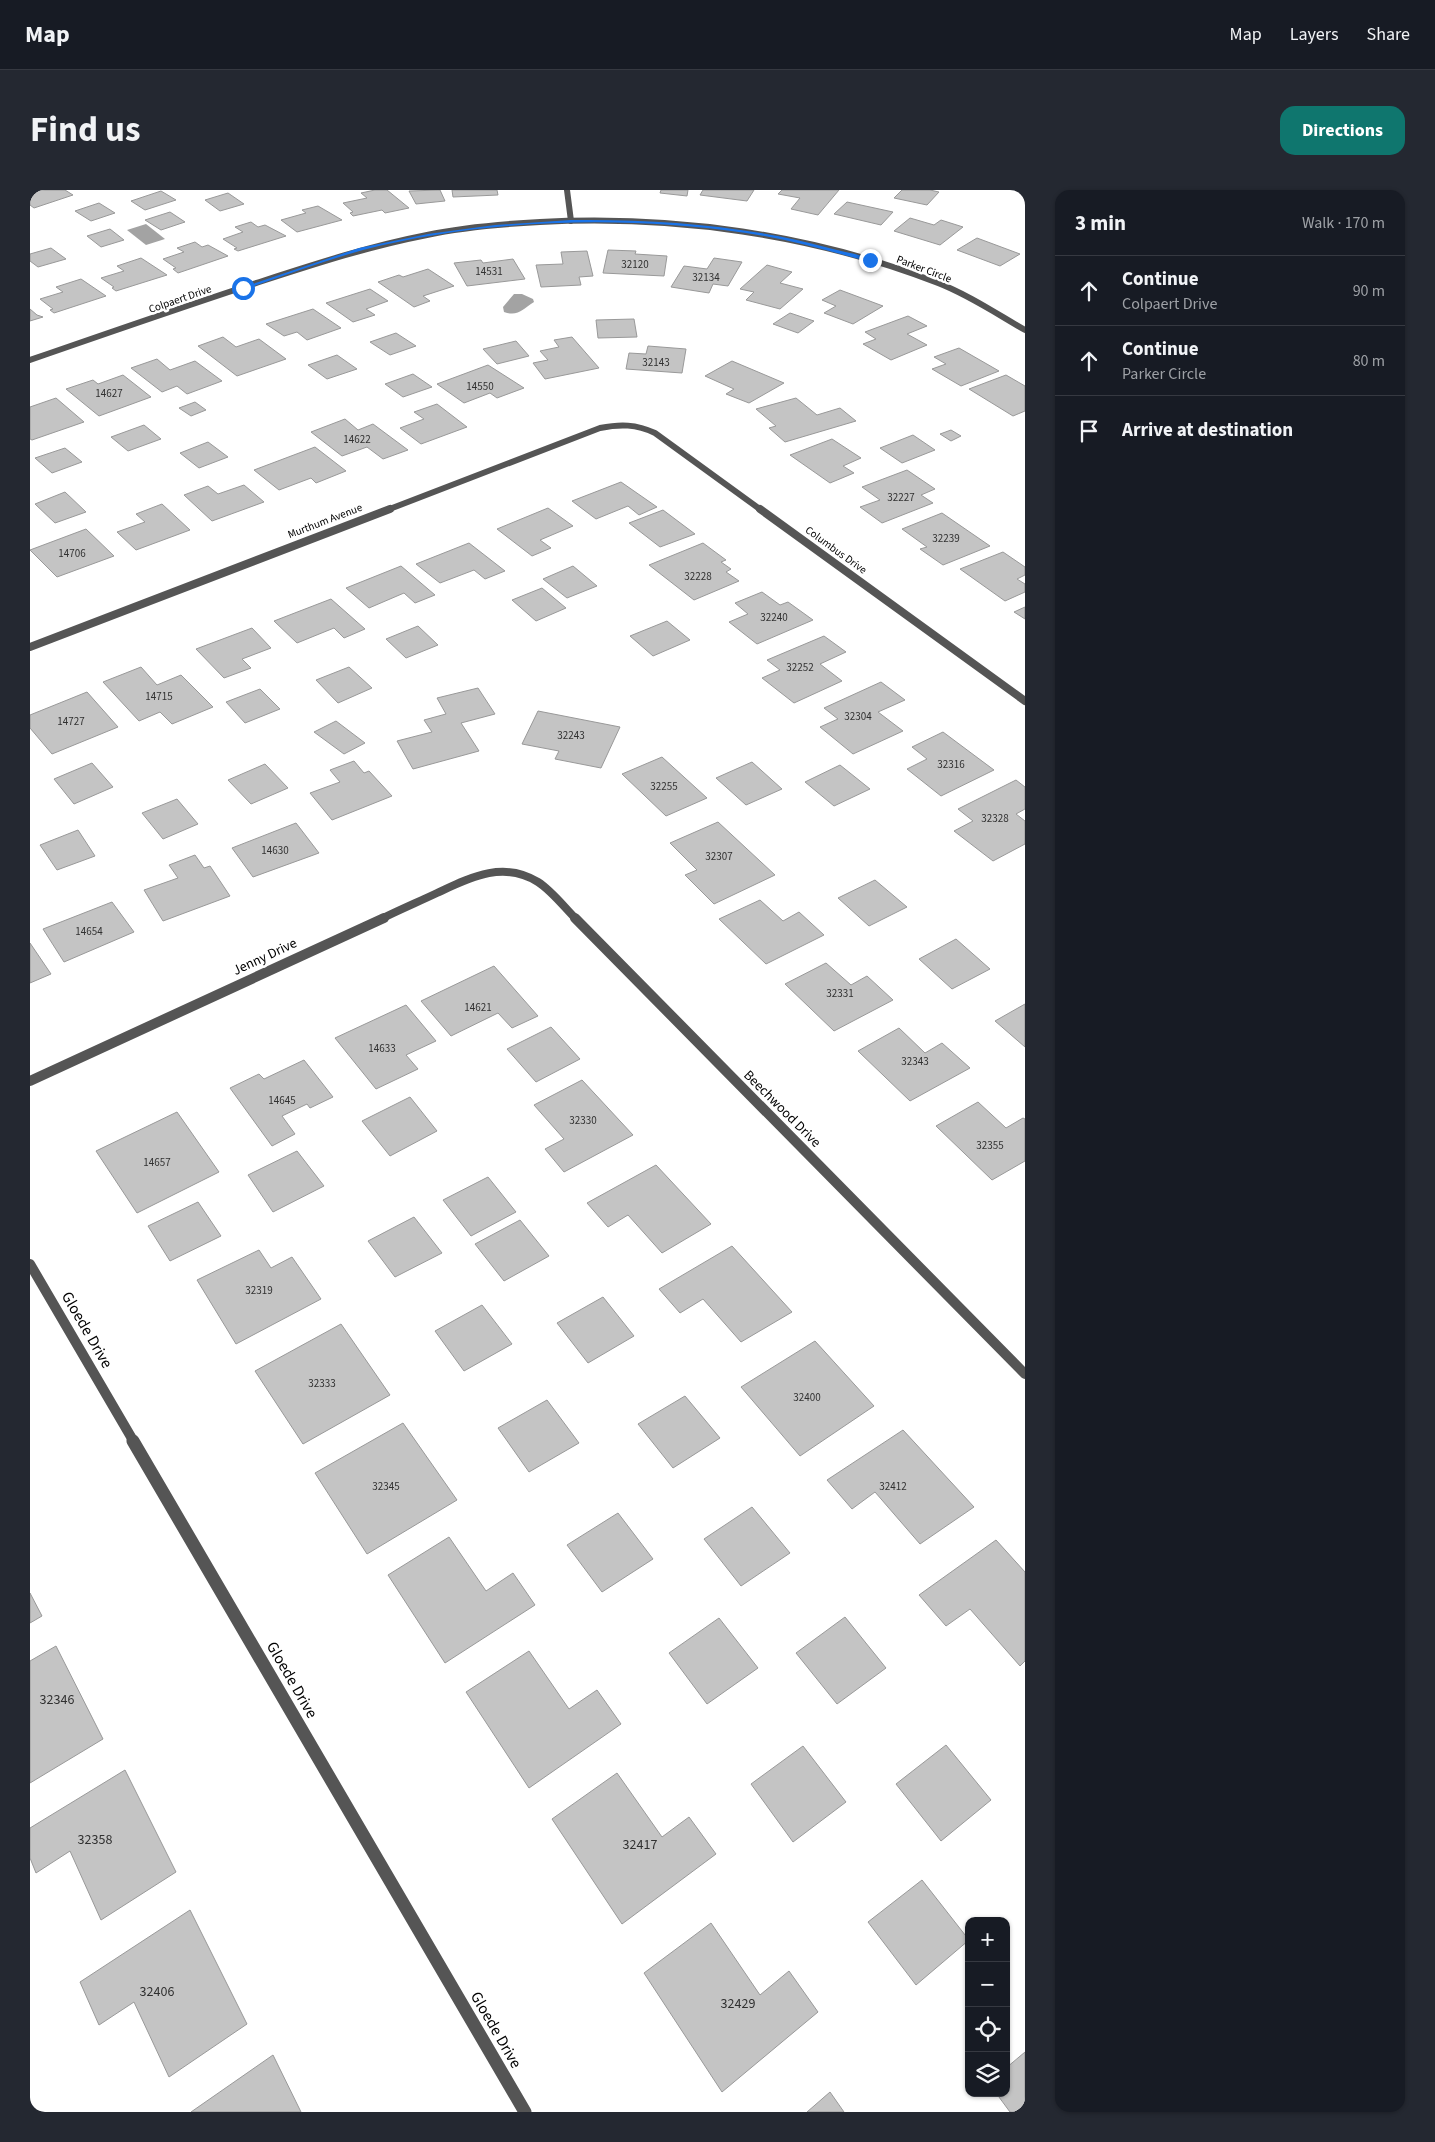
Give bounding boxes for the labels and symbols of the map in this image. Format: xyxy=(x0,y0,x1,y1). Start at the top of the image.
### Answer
route end xyxy=(859,249,882,272)
street label: Parker Circle xyxy=(894,252,954,287)
house number: 32120 xyxy=(621,257,649,272)
house number: 14531 xyxy=(475,264,503,279)
house number: 32134 xyxy=(692,270,720,285)
route start xyxy=(232,277,255,300)
street label: Colpaert Drive xyxy=(147,281,214,317)
house number: 32143 xyxy=(642,355,670,370)
house number: 14550 xyxy=(466,379,494,394)
house number: 14627 xyxy=(95,386,123,401)
house number: 14622 xyxy=(343,432,371,447)
house number: 32227 xyxy=(887,490,915,505)
street label: Murthum Avenue xyxy=(286,500,365,542)
street label: Columbus Drive xyxy=(802,523,870,578)
house number: 32239 xyxy=(932,531,960,546)
house number: 14706 xyxy=(58,546,86,561)
house number: 32228 xyxy=(684,569,712,584)
house number: 32240 xyxy=(760,610,788,625)
house number: 32252 xyxy=(786,660,814,675)
house number: 14715 xyxy=(145,689,173,704)
house number: 32304 xyxy=(844,709,872,724)
house number: 14727 xyxy=(57,714,85,729)
house number: 32243 xyxy=(557,728,585,743)
house number: 32316 xyxy=(937,757,965,772)
house number: 32255 xyxy=(650,779,678,794)
house number: 32328 xyxy=(981,811,1009,826)
house number: 14630 xyxy=(261,843,289,858)
house number: 32307 xyxy=(705,849,733,864)
house number: 14654 xyxy=(75,924,103,939)
street label: Jenny Drive xyxy=(230,933,300,981)
house number: 32331 xyxy=(826,986,854,1001)
house number: 14621 xyxy=(464,1000,492,1015)
house number: 14633 xyxy=(368,1041,396,1056)
house number: 32343 xyxy=(901,1054,929,1069)
street label: Beechwood Drive xyxy=(739,1066,825,1152)
house number: 14645 xyxy=(268,1093,296,1108)
house number: 32330 xyxy=(569,1113,597,1128)
house number: 32355 xyxy=(976,1138,1004,1153)
house number: 14657 xyxy=(143,1155,171,1170)
house number: 32319 xyxy=(245,1283,273,1298)
street label: Gloede Drive xyxy=(56,1288,118,1372)
house number: 32333 xyxy=(308,1376,336,1391)
house number: 32400 xyxy=(793,1390,821,1405)
house number: 32345 xyxy=(372,1479,400,1494)
house number: 32412 xyxy=(879,1479,907,1494)
street label: Gloede Drive xyxy=(261,1638,323,1722)
house number: 32346 xyxy=(40,1690,74,1710)
house number: 32358 xyxy=(78,1830,112,1850)
house number: 32417 xyxy=(623,1835,657,1855)
house number: 32406 xyxy=(140,1982,174,2002)
street label: Gloede Drive xyxy=(465,1988,527,2072)
house number: 32429 xyxy=(721,1994,755,2014)

